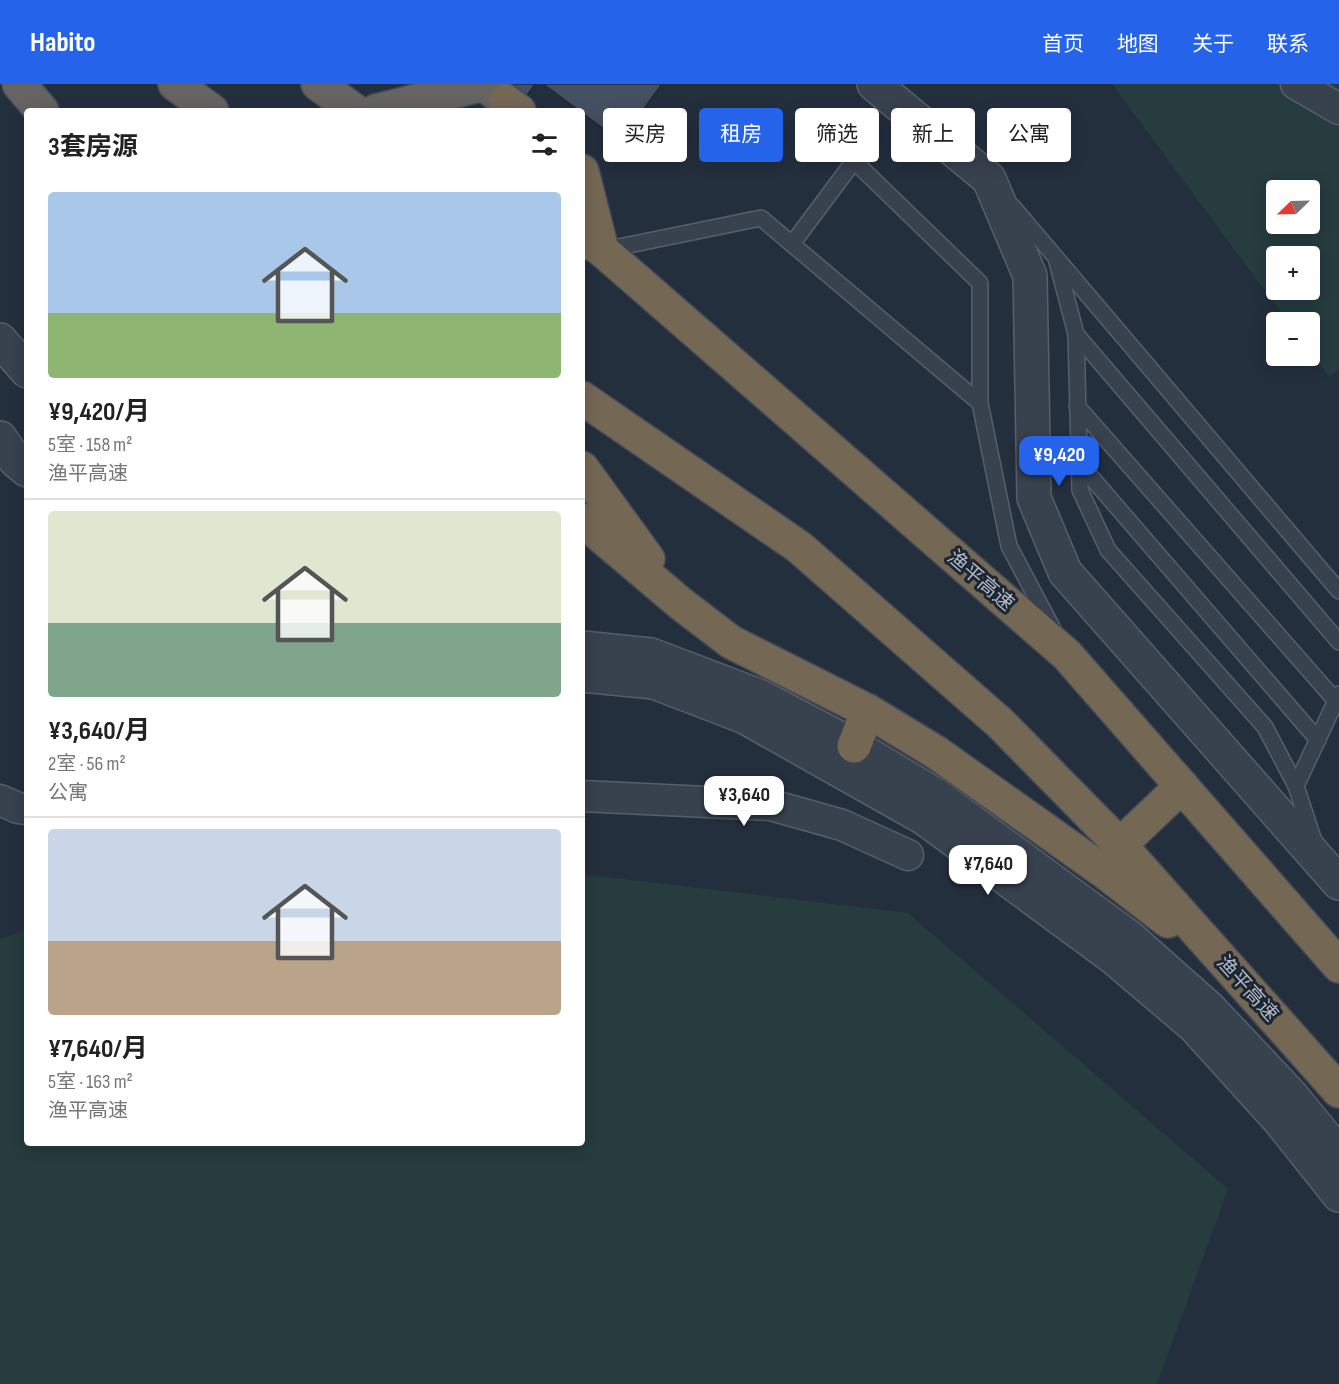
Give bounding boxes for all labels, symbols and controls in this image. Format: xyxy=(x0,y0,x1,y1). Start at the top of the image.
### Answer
text: Habito xyxy=(30,26,96,59)
text: 首页 xyxy=(1042,32,1084,57)
text: 地图 xyxy=(1117,32,1159,57)
text: 关于 xyxy=(1192,32,1234,57)
text: 联系 xyxy=(1267,32,1309,57)
chip: 买房 xyxy=(603,108,687,162)
chip: 租房 xyxy=(699,108,783,162)
chip: 筛选 xyxy=(795,108,879,162)
chip: 新上 xyxy=(891,108,975,162)
chip: 公寓 xyxy=(987,108,1071,162)
icon: filters xyxy=(528,128,561,161)
text: 3套房源 xyxy=(48,132,138,163)
north arrow xyxy=(1266,180,1320,234)
map controls xyxy=(1266,180,1320,366)
icon: home xyxy=(251,231,359,339)
button: + xyxy=(1266,246,1320,300)
button: − xyxy=(1266,312,1320,366)
text: ¥9,420/月 xyxy=(48,397,150,428)
text: 5室 · 158 m² xyxy=(48,433,132,457)
pin: ¥9,420 xyxy=(1010,436,1108,487)
text: ¥9,420 xyxy=(1033,443,1085,467)
text: 渔平高速 xyxy=(48,462,128,486)
street label: 渔平高速 xyxy=(942,545,1018,616)
icon: home xyxy=(251,550,359,658)
text: ¥3,640/月 xyxy=(48,716,150,747)
text: 2室 · 56 m² xyxy=(48,752,126,776)
pin: ¥3,640 xyxy=(695,776,793,827)
text: 公寓 xyxy=(48,781,88,805)
text: ¥3,640 xyxy=(718,783,770,807)
pin: ¥7,640 xyxy=(939,845,1037,896)
text: ¥7,640 xyxy=(963,852,1013,876)
icon: home xyxy=(251,868,359,976)
street label: 渔平高速 xyxy=(1212,951,1283,1026)
text: ¥7,640/月 xyxy=(48,1034,148,1065)
text: 5室 · 163 m² xyxy=(48,1070,133,1094)
text: 渔平高速 xyxy=(48,1099,128,1123)

